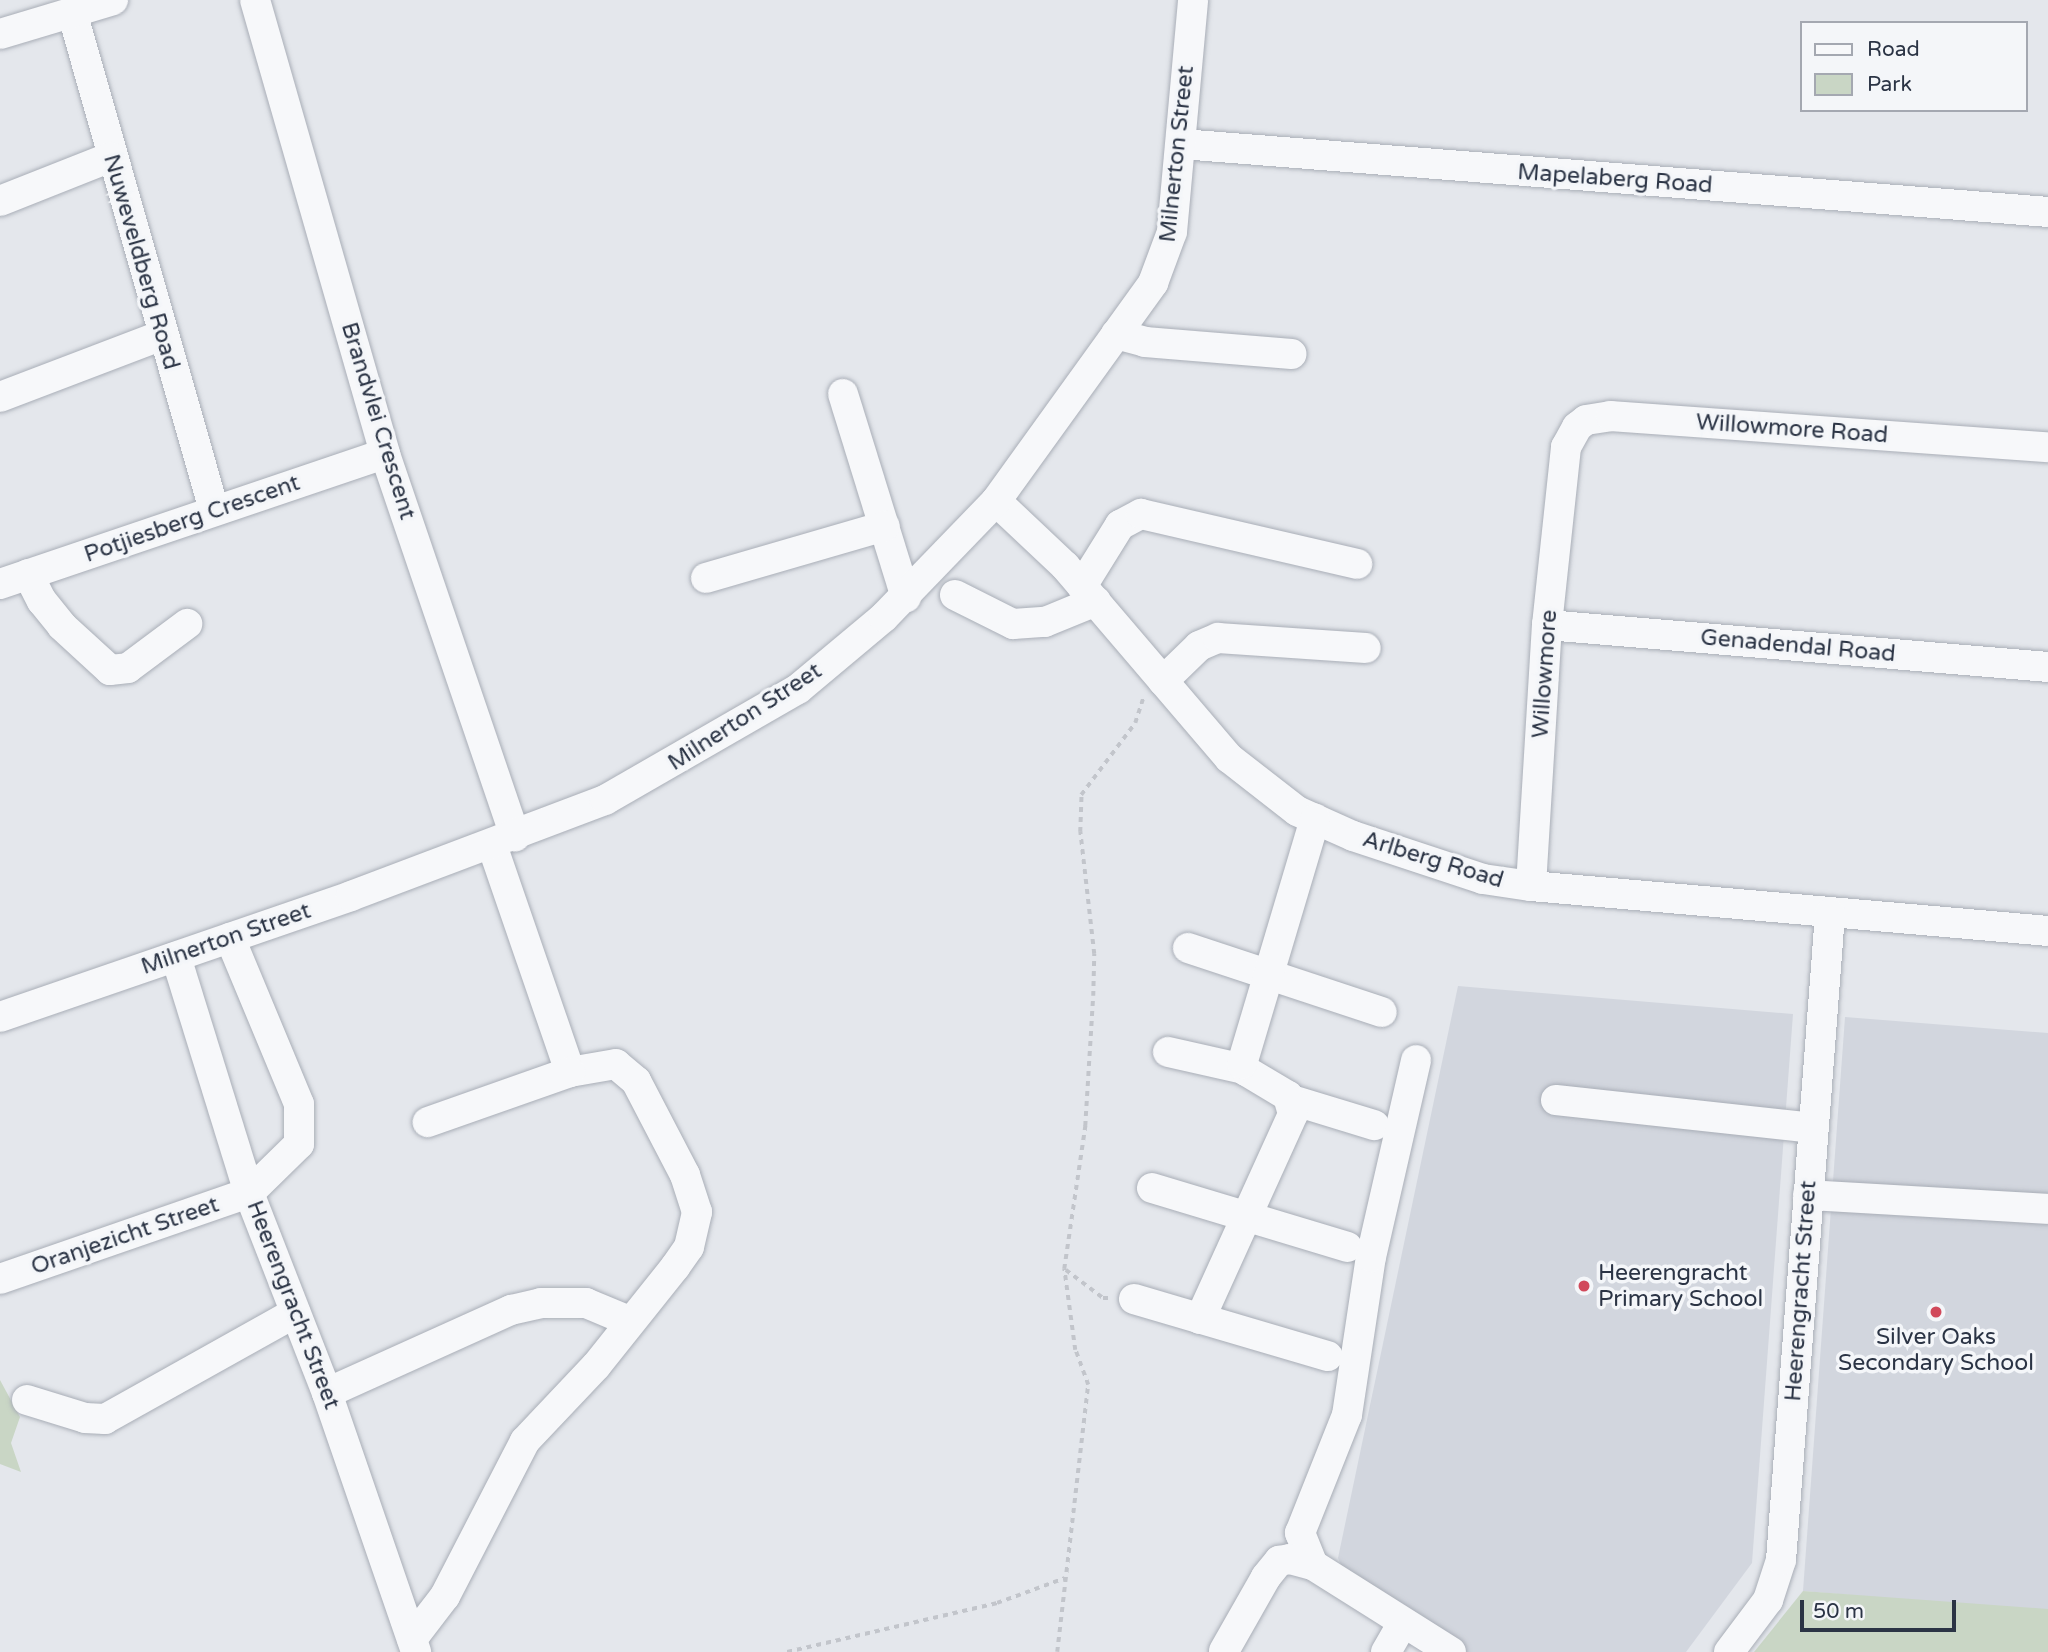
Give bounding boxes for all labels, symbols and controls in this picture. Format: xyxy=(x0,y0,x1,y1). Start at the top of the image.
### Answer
legend xyxy=(1800,21,2027,112)
text: Road xyxy=(1867,37,1920,62)
street label: Milnerton Street xyxy=(1154,64,1200,244)
text: Park xyxy=(1867,72,1912,97)
street label: Nuweveldberg Road xyxy=(97,151,185,373)
street label: Mapelaberg Road xyxy=(1516,158,1714,200)
street label: Brandvlei Crescent xyxy=(335,319,421,523)
street label: Willowmore Road xyxy=(1695,409,1889,449)
street label: Potjiesberg Crescent xyxy=(81,469,303,569)
street label: Willowmore xyxy=(1527,609,1563,739)
street label: Genadendal Road xyxy=(1699,624,1897,668)
street label: Milnerton Street xyxy=(663,657,827,777)
street label: Arlberg Road xyxy=(1359,825,1507,895)
street label: Milnerton Street xyxy=(138,897,314,981)
street label: Heerengracht Street xyxy=(1780,1180,1822,1402)
street label: Oranjezicht Street xyxy=(27,1191,223,1281)
street label: Heerengracht Street xyxy=(240,1197,346,1413)
place label: Heerengracht Primary School xyxy=(1598,1259,1763,1313)
marker: Heerengracht Primary School xyxy=(1576,1278,1592,1294)
marker: Silver Oaks Secondary School xyxy=(1928,1304,1944,1320)
place label: Silver Oaks Secondary School xyxy=(1838,1323,2034,1377)
scale bar xyxy=(1803,1586,1959,1630)
text: 50 m xyxy=(1813,1599,1864,1624)

